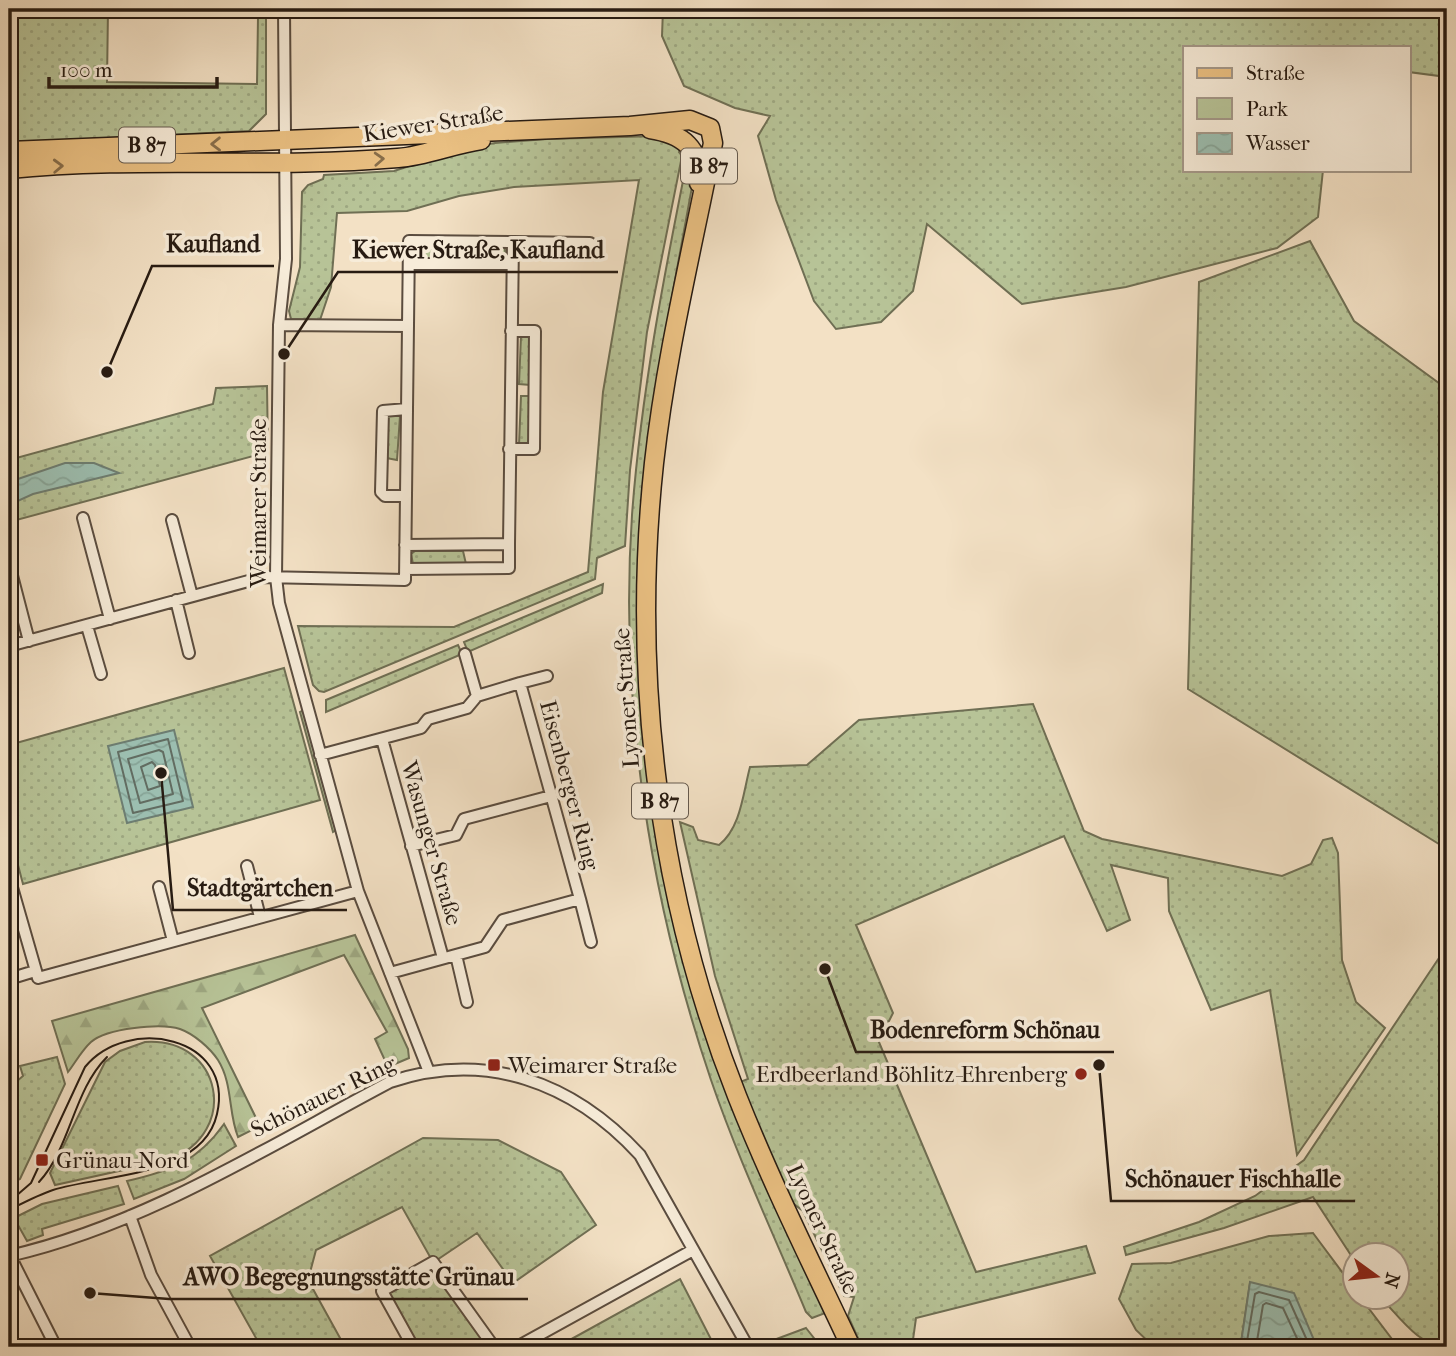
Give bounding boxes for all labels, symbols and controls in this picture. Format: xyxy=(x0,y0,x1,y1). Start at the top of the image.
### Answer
scale bar xyxy=(49,46,217,90)
legend xyxy=(1183,46,1410,172)
text: 100 m xyxy=(60,58,113,82)
text: Straße xyxy=(1246,61,1305,85)
text: Park xyxy=(1246,97,1288,121)
street label: Kiewer Straße xyxy=(361,99,505,148)
road number: B 87 xyxy=(119,128,175,162)
text: Wasser xyxy=(1245,131,1310,155)
one-way arrow xyxy=(211,136,222,151)
road number: B 87 xyxy=(681,148,737,184)
one-way arrow xyxy=(373,151,384,166)
one-way arrow xyxy=(53,159,64,174)
callout: Kaufland xyxy=(152,221,274,266)
callout: Kiewer Straße, Kaufland xyxy=(338,227,618,272)
text: Kaufland xyxy=(166,230,261,258)
text: Kiewer Straße, Kaufland xyxy=(352,236,605,264)
street label: Weimarer Straße xyxy=(245,418,272,589)
street label: Lyoner Straße xyxy=(608,627,645,769)
street label: Eisenberger Ring xyxy=(534,697,605,874)
street label: Wasunger Straße xyxy=(395,757,468,928)
road number: B 87 xyxy=(632,784,688,818)
callout: Stadtgärtchen xyxy=(173,865,347,910)
text: Stadtgärtchen xyxy=(187,874,334,902)
callout: Bodenreform Schönau xyxy=(856,1007,1114,1052)
text: Bodenreform Schönau xyxy=(870,1016,1101,1044)
street label: Schönauer Ring xyxy=(246,1049,401,1143)
place label: Weimarer Straße xyxy=(507,1052,677,1079)
marker: Weimarer Straße xyxy=(486,1057,502,1073)
place label: Erdbeerland Böhlitz-Ehrenberg xyxy=(755,1061,1068,1088)
marker: Erdbeerland Böhlitz-Ehrenberg xyxy=(1073,1066,1089,1082)
place label: Grünau-Nord xyxy=(56,1147,189,1174)
marker: Grünau-Nord xyxy=(34,1152,50,1168)
callout: Schönauer Fischhalle xyxy=(1111,1156,1355,1201)
street label: Lyoner Straße xyxy=(781,1160,864,1299)
text: Schönauer Fischhalle xyxy=(1125,1165,1341,1193)
north arrow xyxy=(1340,1240,1410,1310)
callout: AWO Begegnungsstätte Grünau xyxy=(169,1254,528,1299)
text: AWO Begegnungsstätte Grünau xyxy=(181,1263,515,1291)
text: N xyxy=(1379,1270,1404,1291)

